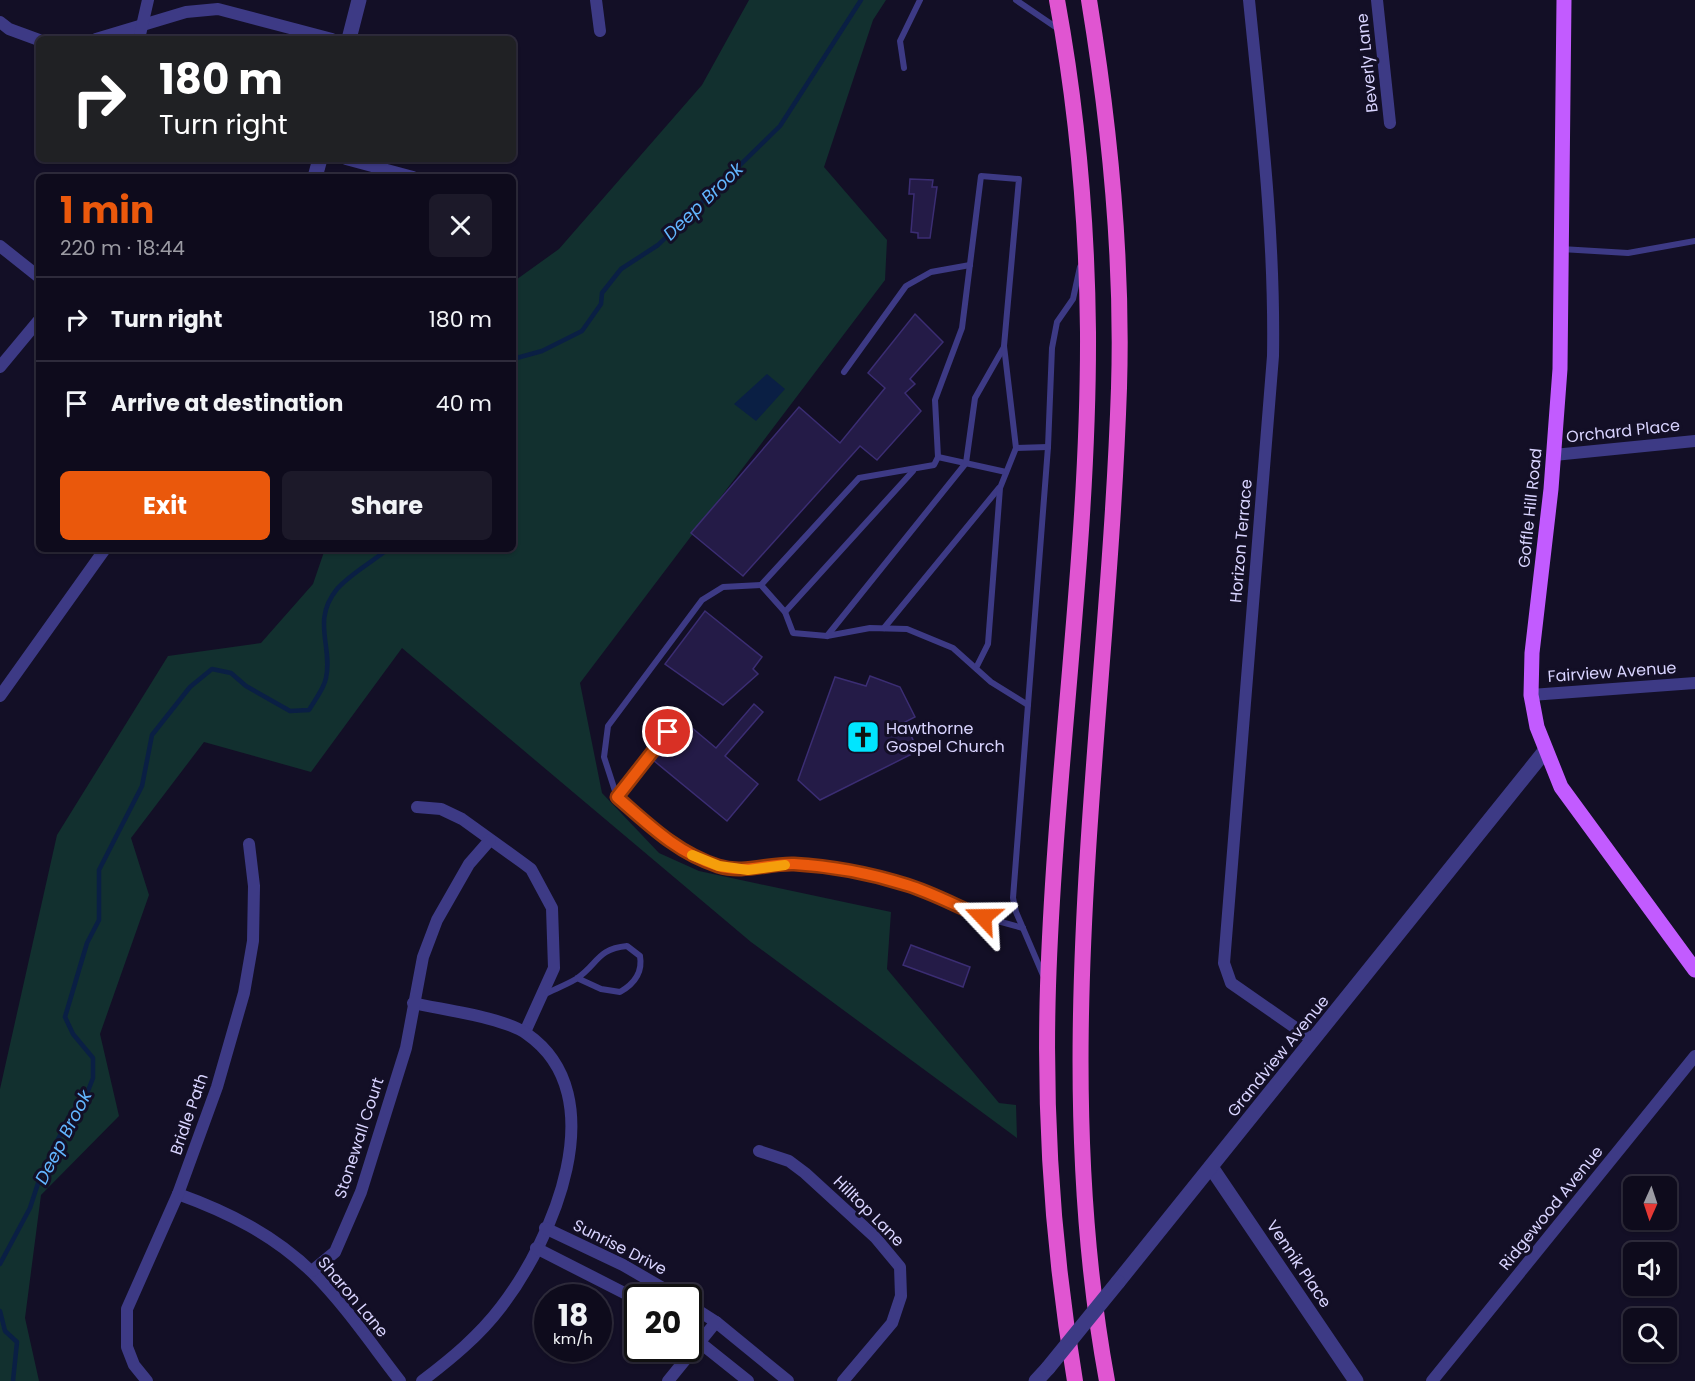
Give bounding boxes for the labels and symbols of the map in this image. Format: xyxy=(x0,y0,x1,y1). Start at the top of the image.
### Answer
street label: Beverly Lane xyxy=(1350,12,1384,114)
water label: Deep Brook xyxy=(657,156,749,246)
street label: Orchard Place xyxy=(1565,414,1681,448)
street label: Goffle Hill Road xyxy=(1512,447,1548,569)
street label: Horizon Terrace xyxy=(1224,478,1258,604)
street label: Fairview Avenue xyxy=(1547,656,1677,688)
pin xyxy=(642,706,693,757)
place label: Hawthorne Gospel Church xyxy=(886,717,1005,758)
church icon: Hawthorne Gospel Church xyxy=(845,719,881,755)
position arrow xyxy=(951,885,1015,949)
street label: Grandview Avenue xyxy=(1222,990,1334,1122)
street label: Bridle Path xyxy=(164,1070,214,1158)
street label: Stonewall Court xyxy=(329,1074,390,1202)
water label: Deep Brook xyxy=(29,1085,98,1188)
street label: Ridgewood Avenue xyxy=(1494,1141,1608,1275)
street label: Hilltop Lane xyxy=(828,1170,910,1252)
north arrow xyxy=(1623,1176,1677,1230)
street label: Sunrise Drive xyxy=(569,1214,671,1281)
street label: Vennik Place xyxy=(1261,1216,1337,1312)
street label: Sharon Lane xyxy=(312,1252,394,1342)
speed limit sign: 20 xyxy=(624,1284,702,1362)

